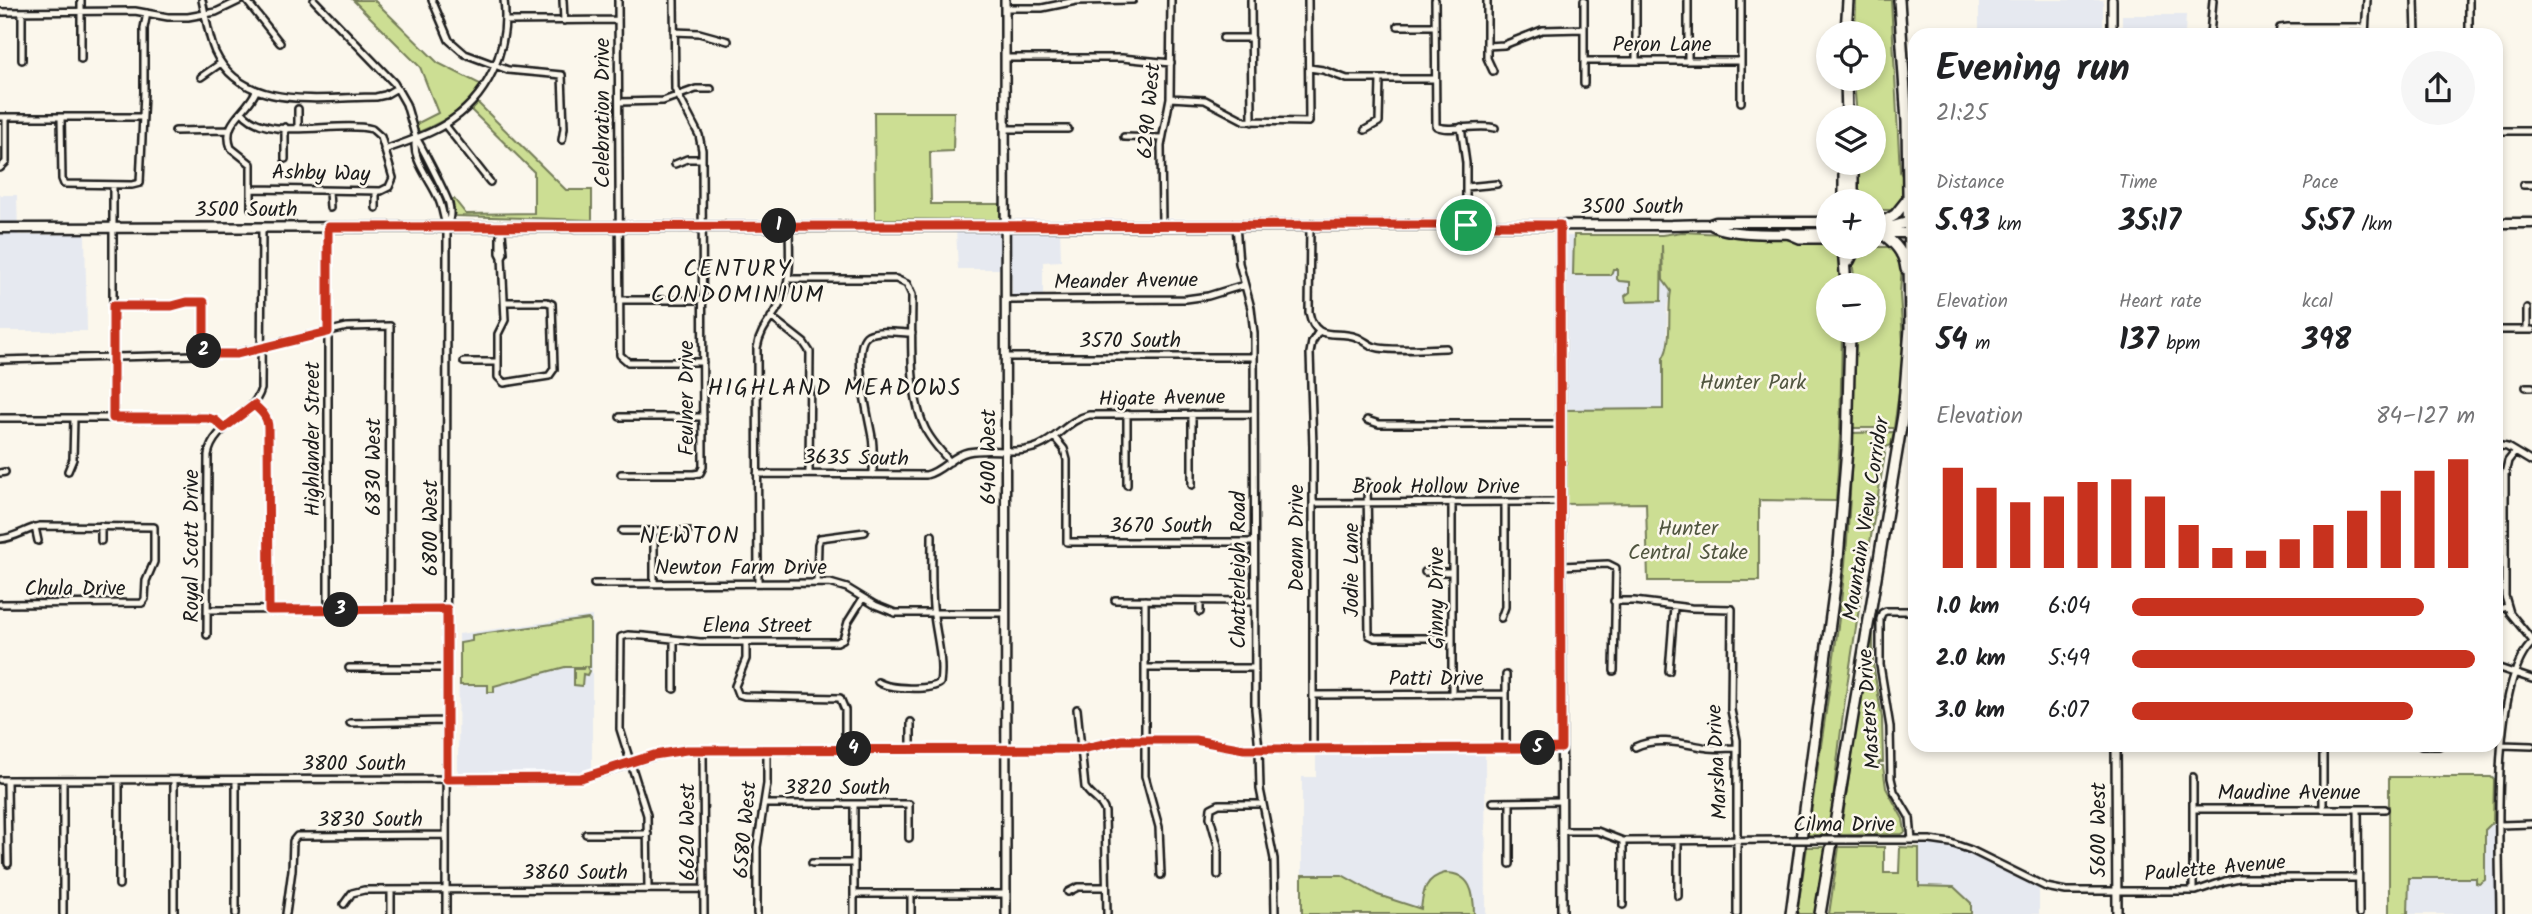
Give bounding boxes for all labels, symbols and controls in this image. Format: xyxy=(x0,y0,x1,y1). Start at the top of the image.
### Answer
map controls xyxy=(1816,21,1886,343)
button: locate xyxy=(1816,21,1886,91)
street label: Peron Lane xyxy=(1613,29,1712,62)
street label: Celebration Drive xyxy=(587,37,620,188)
text: Evening run xyxy=(1936,40,2130,100)
button: share xyxy=(2401,51,2475,125)
street label: 6290 West xyxy=(1129,61,1171,160)
text: 21:25 xyxy=(1936,96,1988,132)
button: layers xyxy=(1816,105,1886,175)
street label: Ashby Way xyxy=(272,157,371,191)
text: Distance xyxy=(1936,168,2004,198)
text: Time xyxy=(2119,168,2157,198)
text: Pace xyxy=(2302,168,2338,198)
button: + xyxy=(1816,189,1886,259)
street label: 3500 South xyxy=(1581,191,1683,224)
street label: 3500 South xyxy=(195,194,297,227)
pin xyxy=(1436,195,1496,255)
text: 5.93 xyxy=(1936,198,1990,246)
text: 35:17 xyxy=(2119,198,2181,246)
text: 5:57 xyxy=(2302,198,2354,246)
icon: arrive xyxy=(1447,206,1485,244)
pin: 1 xyxy=(762,208,796,244)
text: 1 xyxy=(776,210,781,240)
text: km xyxy=(1990,210,2022,240)
text: /km xyxy=(2354,210,2392,240)
district label: CENTURY CONDOMINIUM xyxy=(651,252,825,314)
street label: Meander Avenue xyxy=(1054,264,1199,300)
button: − xyxy=(1816,273,1886,343)
text: Elevation xyxy=(1936,287,2008,317)
text: Heart rate xyxy=(2119,287,2202,317)
text: kcal xyxy=(2302,287,2333,317)
text: 54 xyxy=(1936,317,1968,365)
text: 137 xyxy=(2119,317,2159,365)
text: 398 xyxy=(2302,317,2351,365)
street label: 3570 South xyxy=(1079,325,1181,358)
text: m xyxy=(1968,329,1990,359)
text: bpm xyxy=(2159,329,2200,359)
pin: 2 xyxy=(186,334,222,368)
text: 2 xyxy=(198,335,209,365)
street label: Feulner Drive xyxy=(671,340,704,456)
street label: Highlander Street xyxy=(297,361,330,517)
park label: Hunter Park xyxy=(1700,367,1806,400)
district label: HIGHLAND MEADOWS xyxy=(708,371,962,407)
street label: Higate Avenue xyxy=(1098,381,1226,417)
text: Elevation xyxy=(1936,399,2023,435)
text: 84–127 m xyxy=(2376,399,2475,435)
street label: 6400 West xyxy=(973,408,1006,505)
street label: Mountain View Corridor xyxy=(1835,414,1900,623)
street label: 6830 West xyxy=(358,417,391,516)
street label: 3635 South xyxy=(803,442,909,476)
street label: Royal Scott Drive xyxy=(176,469,209,623)
street label: Brook Hollow Drive xyxy=(1352,471,1520,504)
street label: 6800 West xyxy=(415,479,448,576)
street label: Deann Drive xyxy=(1281,484,1314,592)
street label: Chatterleigh Road xyxy=(1223,491,1256,649)
street label: 3670 South xyxy=(1110,510,1212,543)
park label: Hunter Central Stake xyxy=(1628,513,1749,570)
district label: NEWTON xyxy=(640,519,741,555)
street label: Jodie Lane xyxy=(1336,522,1369,617)
street label: Ginny Drive xyxy=(1421,546,1454,649)
street label: Newton Farm Drive xyxy=(655,552,827,585)
street label: Chula Drive xyxy=(24,573,126,606)
text: 1.0 km xyxy=(1936,589,1999,625)
text: 6:04 xyxy=(2048,589,2091,625)
pin: 3 xyxy=(324,592,358,628)
text: 3 xyxy=(335,594,346,624)
street label: Elena Street xyxy=(702,610,813,643)
text: 2.0 km xyxy=(1936,641,2006,677)
text: 5:49 xyxy=(2048,641,2090,677)
street label: Masters Drive xyxy=(1849,647,1891,771)
street label: Patti Drive xyxy=(1389,663,1484,696)
text: 3.0 km xyxy=(1936,693,2005,729)
text: 6:07 xyxy=(2048,693,2089,729)
street label: Marsha Drive xyxy=(1698,703,1738,821)
pin: 5 xyxy=(1520,730,1556,766)
pin: 4 xyxy=(836,732,872,766)
text: 5 xyxy=(1533,732,1542,762)
text: 4 xyxy=(848,733,859,763)
street label: 3800 South xyxy=(302,748,406,781)
street label: 3820 South xyxy=(784,772,890,805)
street label: Maudine Avenue xyxy=(2218,777,2361,810)
street label: 6580 West xyxy=(725,779,767,880)
street label: 5600 West xyxy=(2083,781,2116,878)
street label: 6620 West xyxy=(672,782,705,881)
street label: 3830 South xyxy=(317,804,423,837)
street label: Cilma Drive xyxy=(1793,809,1895,842)
street label: Paulette Avenue xyxy=(2143,846,2288,892)
street label: 3860 South xyxy=(522,857,628,890)

